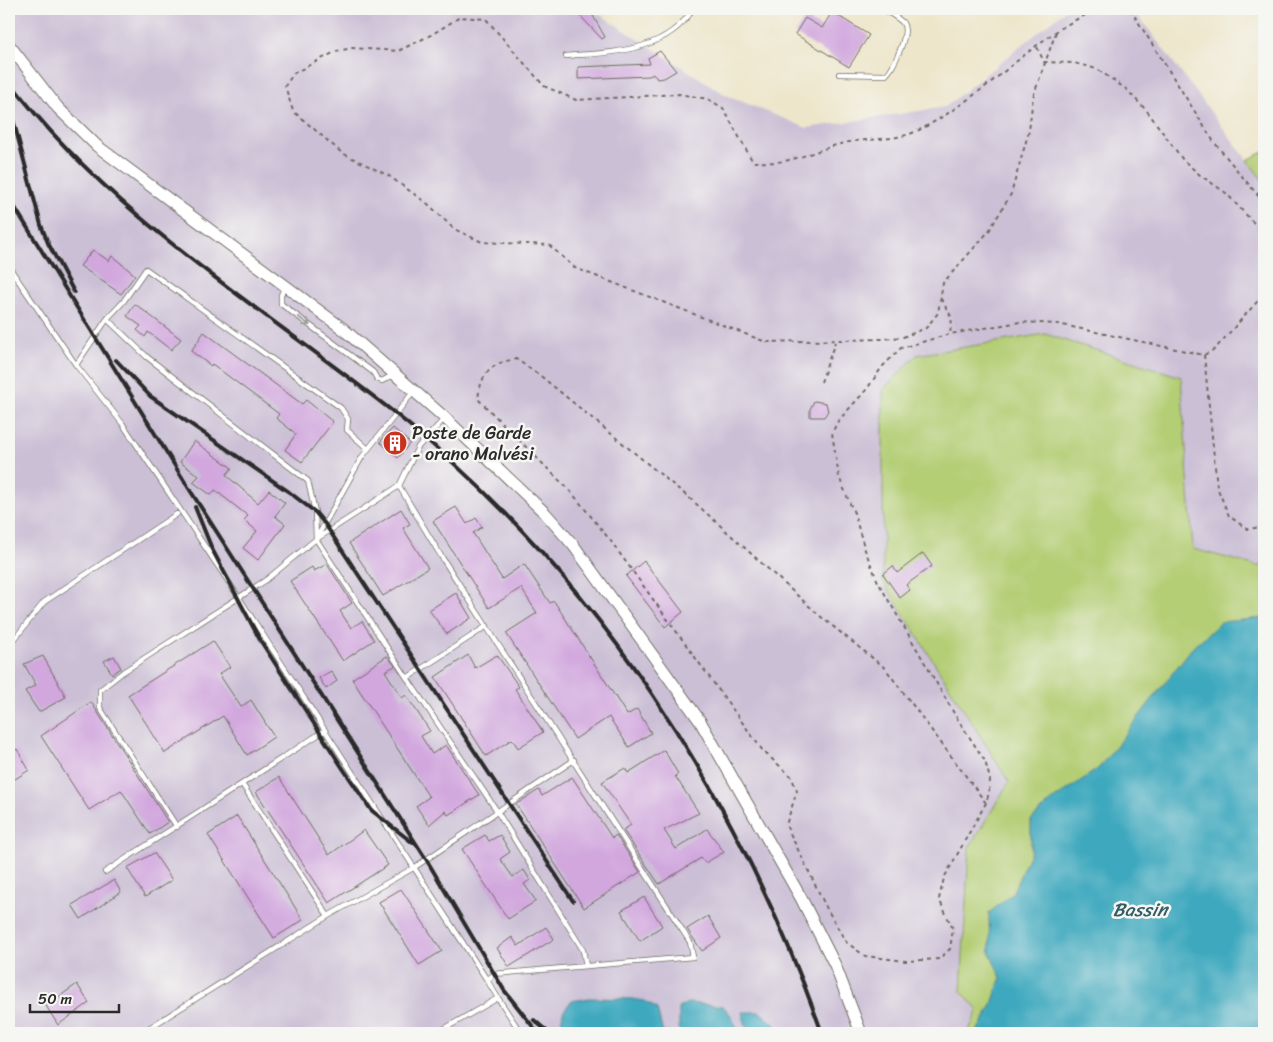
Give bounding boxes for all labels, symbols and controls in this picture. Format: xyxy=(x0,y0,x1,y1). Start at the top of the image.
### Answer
one-way arrow xyxy=(297,316,311,326)
place label: Poste de Garde - orano Malvési xyxy=(412,417,535,470)
building icon: Poste de Garde - orano Malvési xyxy=(382,430,408,456)
water label: Bassin xyxy=(1113,893,1170,926)
scale bar xyxy=(30,982,119,1014)
text: 50 m xyxy=(38,986,73,1012)

